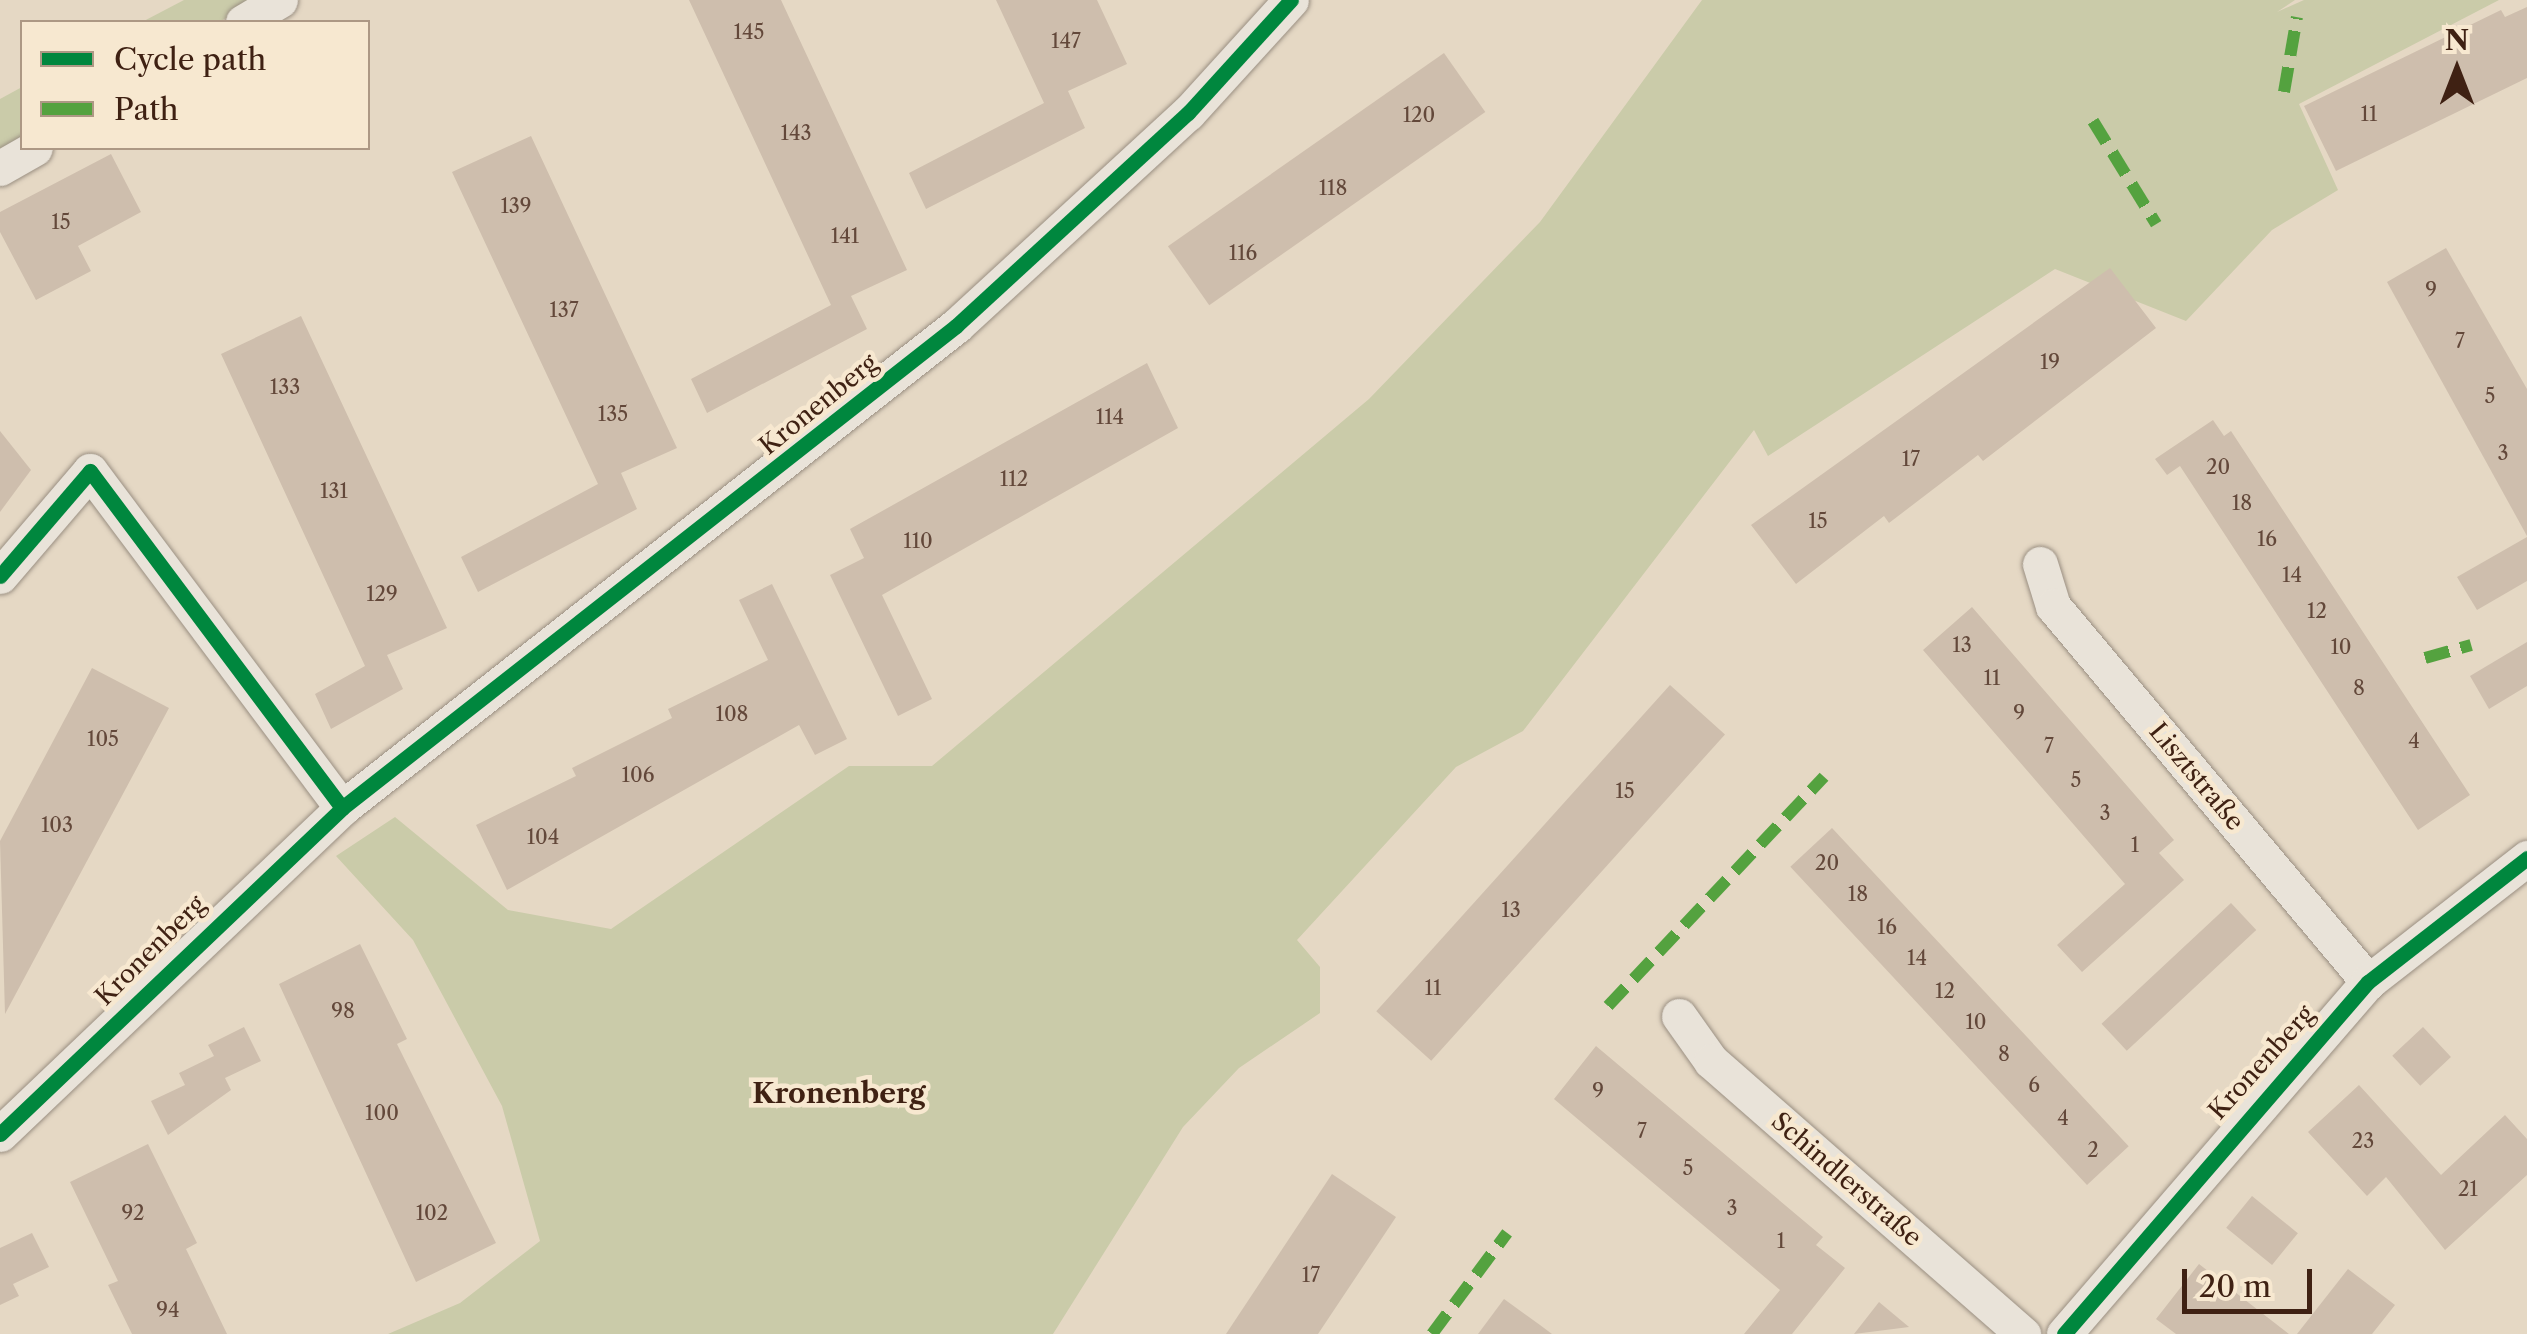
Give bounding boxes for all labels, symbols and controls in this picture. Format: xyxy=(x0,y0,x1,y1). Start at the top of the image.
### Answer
legend xyxy=(20,20,370,150)
house number: 145 xyxy=(734,20,764,44)
north arrow xyxy=(2407,20,2507,120)
text: N xyxy=(2445,23,2469,57)
house number: 147 xyxy=(1051,29,1081,53)
text: Cycle path xyxy=(114,41,266,78)
text: Path xyxy=(114,91,179,128)
house number: 11 xyxy=(2361,102,2377,126)
house number: 120 xyxy=(1403,103,1435,127)
house number: 143 xyxy=(781,121,811,145)
house number: 118 xyxy=(1319,176,1347,200)
house number: 139 xyxy=(500,194,532,218)
house number: 15 xyxy=(51,210,71,234)
house number: 141 xyxy=(831,224,859,248)
house number: 116 xyxy=(1229,241,1257,265)
house number: 9 xyxy=(2425,278,2437,302)
house number: 137 xyxy=(549,298,579,322)
house number: 7 xyxy=(2455,329,2465,353)
street label: Kronenberg xyxy=(754,348,884,462)
house number: 19 xyxy=(2040,350,2060,374)
house number: 133 xyxy=(270,375,300,399)
house number: 5 xyxy=(2485,384,2495,408)
house number: 135 xyxy=(598,402,628,426)
house number: 114 xyxy=(1096,405,1124,429)
house number: 3 xyxy=(2497,441,2509,465)
house number: 17 xyxy=(1902,447,1920,471)
house number: 20 xyxy=(2206,455,2230,479)
house number: 112 xyxy=(1000,467,1028,491)
house number: 131 xyxy=(320,479,348,503)
house number: 18 xyxy=(2232,491,2252,515)
house number: 15 xyxy=(1808,509,1828,533)
house number: 16 xyxy=(2257,527,2277,551)
house number: 110 xyxy=(903,529,933,553)
house number: 14 xyxy=(2282,563,2302,587)
house number: 129 xyxy=(366,582,398,606)
house number: 12 xyxy=(2307,599,2327,623)
house number: 13 xyxy=(1952,633,1972,657)
house number: 10 xyxy=(2330,635,2352,659)
house number: 11 xyxy=(1984,666,2000,690)
house number: 8 xyxy=(2353,676,2365,700)
house number: 9 xyxy=(2013,701,2025,725)
house number: 108 xyxy=(716,702,748,726)
street label: Lisztstraße xyxy=(2142,717,2250,837)
house number: 105 xyxy=(87,727,119,751)
house number: 4 xyxy=(2408,729,2420,753)
house number: 7 xyxy=(2044,734,2054,758)
house number: 106 xyxy=(622,763,654,787)
house number: 5 xyxy=(2071,768,2081,792)
house number: 15 xyxy=(1615,779,1635,803)
house number: 3 xyxy=(2099,801,2111,825)
house number: 103 xyxy=(41,813,73,837)
house number: 104 xyxy=(527,825,559,849)
house number: 1 xyxy=(2131,833,2139,857)
house number: 20 xyxy=(1815,851,1839,875)
house number: 18 xyxy=(1848,882,1868,906)
street label: Kronenberg xyxy=(90,890,212,1012)
house number: 13 xyxy=(1501,898,1521,922)
house number: 16 xyxy=(1877,915,1897,939)
house number: 14 xyxy=(1907,946,1927,970)
house number: 11 xyxy=(1425,976,1441,1000)
house number: 12 xyxy=(1935,979,1955,1003)
house number: 98 xyxy=(331,999,355,1023)
street label: Kronenberg xyxy=(2203,1000,2321,1126)
house number: 10 xyxy=(1965,1010,1987,1034)
house number: 8 xyxy=(1998,1042,2010,1066)
house number: 6 xyxy=(2028,1073,2040,1097)
district label: Kronenberg xyxy=(752,1076,926,1110)
house number: 9 xyxy=(1592,1079,1604,1103)
house number: 100 xyxy=(365,1101,399,1125)
house number: 4 xyxy=(2057,1106,2069,1130)
street label: Schindlerstraße xyxy=(1765,1107,1927,1253)
house number: 7 xyxy=(1637,1119,1647,1143)
house number: 23 xyxy=(2352,1129,2374,1153)
house number: 2 xyxy=(2087,1138,2099,1162)
house number: 5 xyxy=(1683,1156,1693,1180)
house number: 21 xyxy=(2458,1177,2478,1201)
house number: 3 xyxy=(1726,1196,1738,1220)
house number: 92 xyxy=(121,1201,145,1225)
house number: 102 xyxy=(416,1201,448,1225)
house number: 1 xyxy=(1777,1229,1785,1253)
scale bar xyxy=(2187,1249,2317,1311)
house number: 17 xyxy=(1302,1263,1320,1287)
text: 20 m xyxy=(2199,1268,2271,1305)
house number: 94 xyxy=(156,1298,180,1322)

